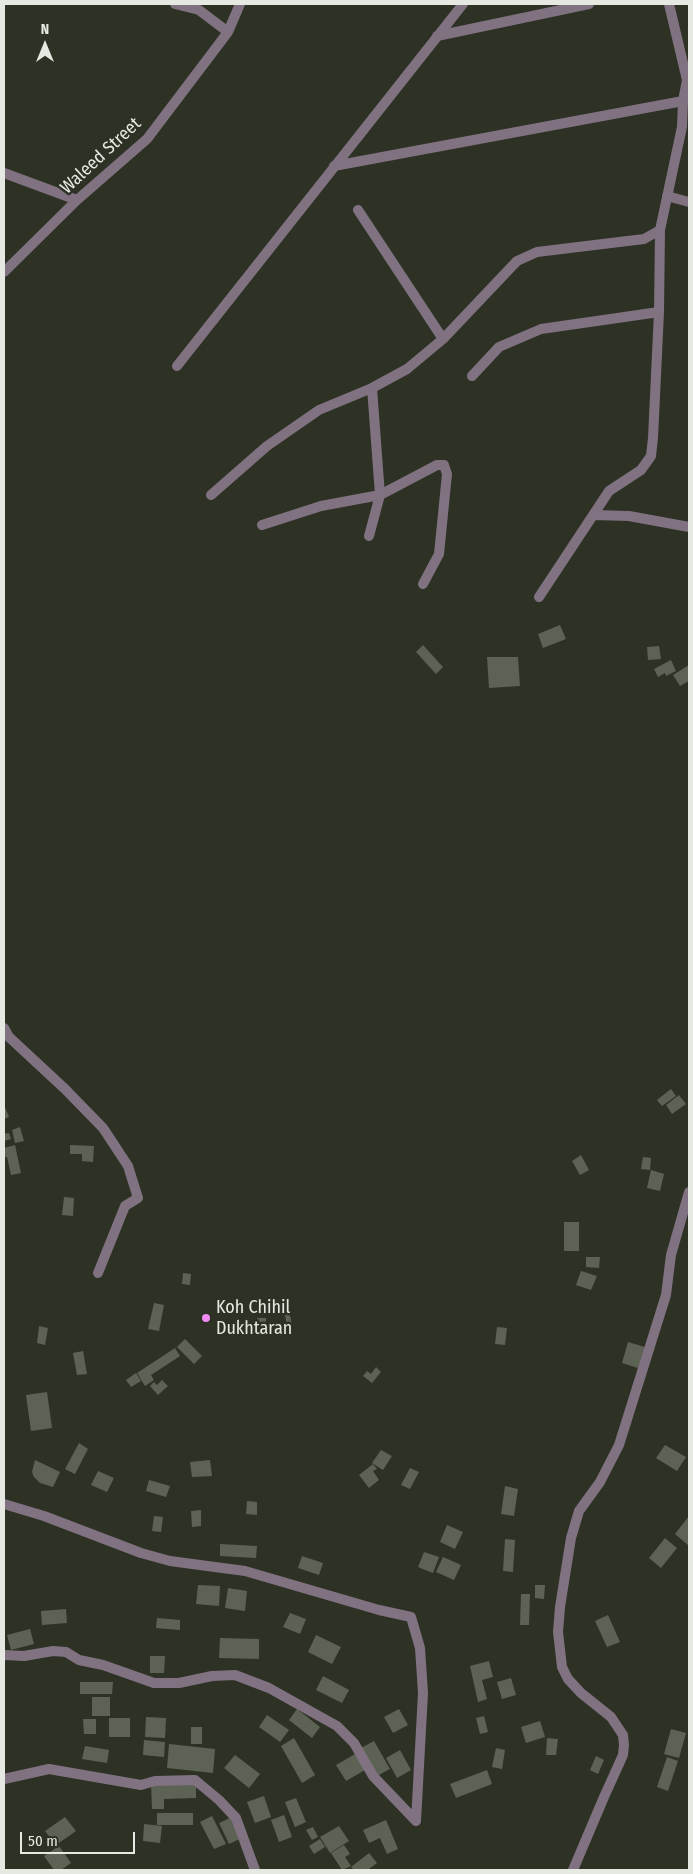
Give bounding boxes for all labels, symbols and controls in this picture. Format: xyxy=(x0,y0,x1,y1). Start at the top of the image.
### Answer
north arrow xyxy=(20,20,70,70)
text: N xyxy=(41,21,49,38)
street label: Waleed Street xyxy=(56,113,146,199)
place label: Koh Chihil Dukhtaran xyxy=(216,1297,292,1340)
marker: Koh Chihil Dukhtaran xyxy=(200,1312,212,1324)
scale bar xyxy=(22,1822,138,1854)
text: 50 m xyxy=(28,1832,58,1850)

